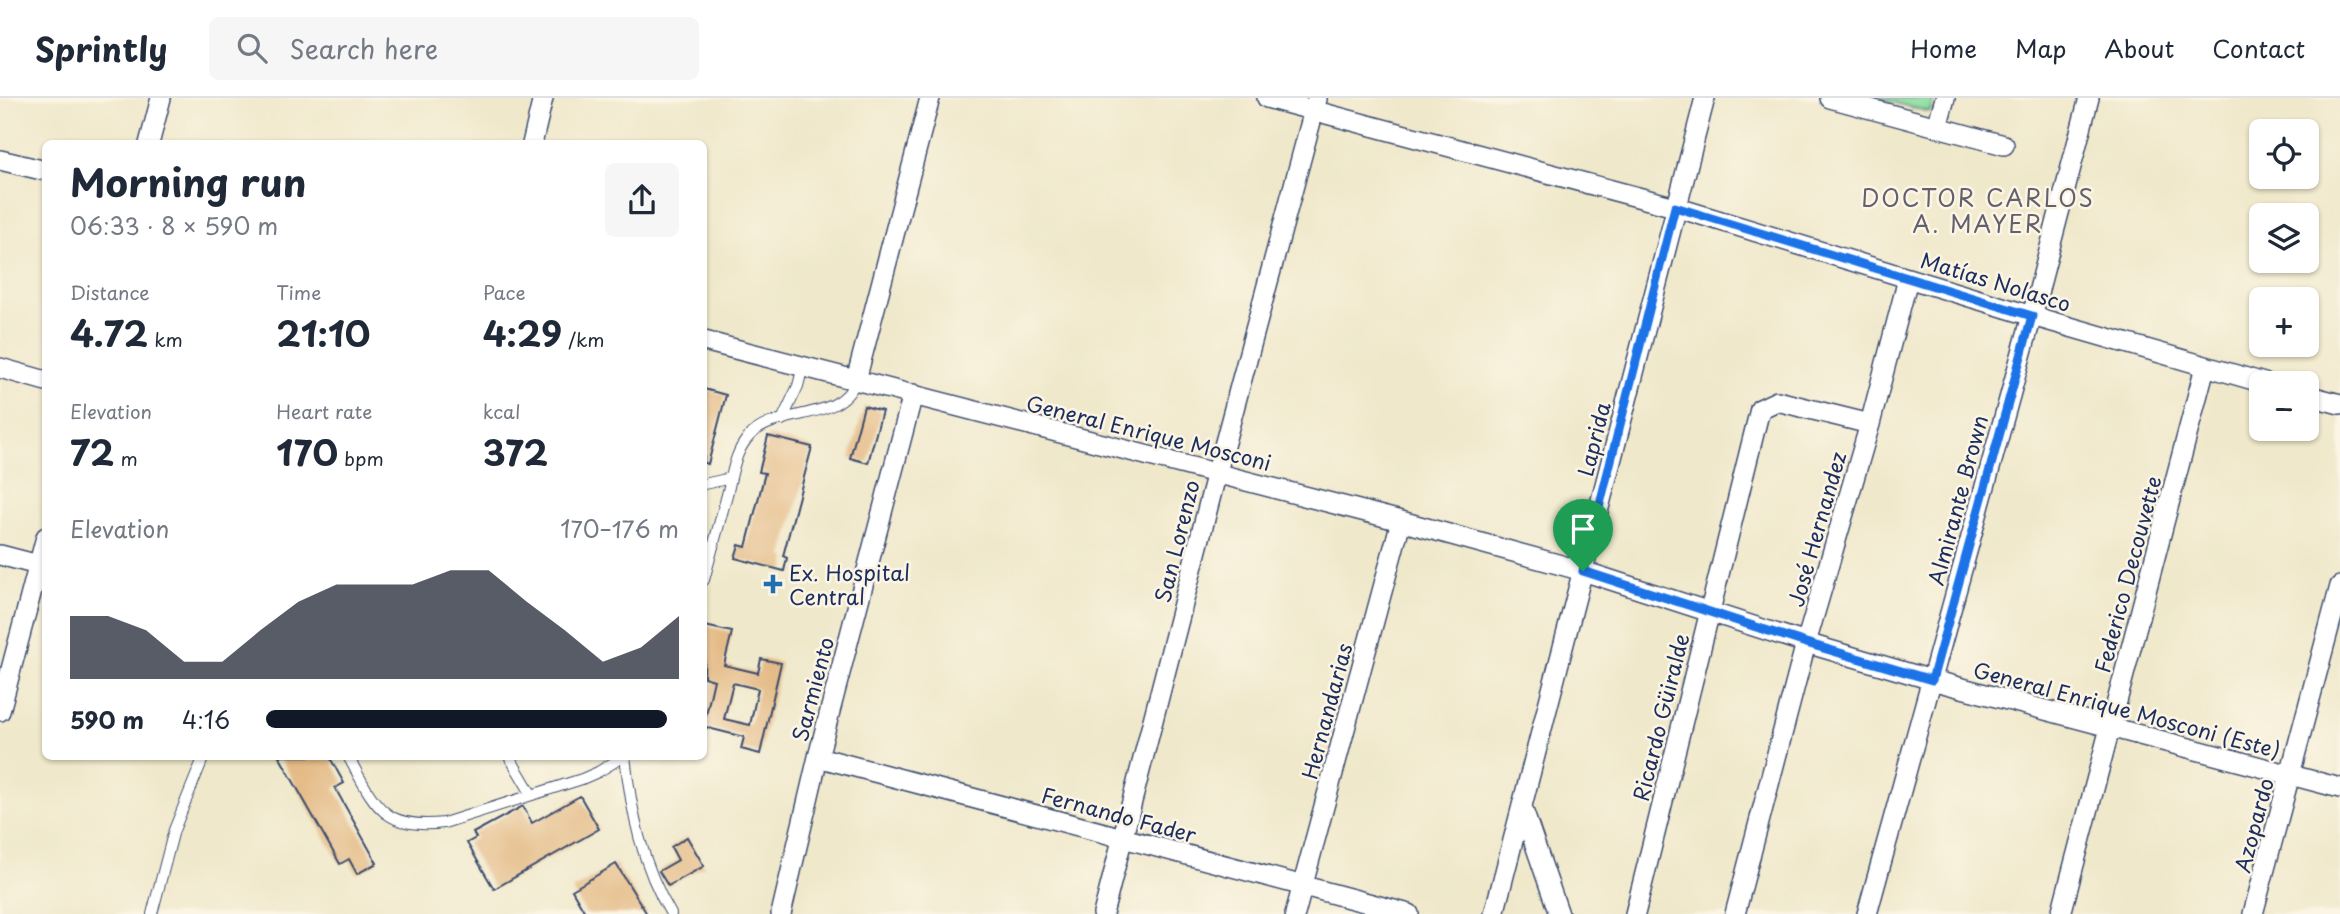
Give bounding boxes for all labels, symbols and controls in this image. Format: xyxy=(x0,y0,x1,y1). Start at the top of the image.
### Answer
search box xyxy=(209,17,699,80)
text: Sprintly xyxy=(35,23,167,73)
icon: search xyxy=(233,29,271,67)
text: Search here xyxy=(289,29,438,68)
text: Home xyxy=(1910,30,1977,66)
text: Map xyxy=(2015,30,2066,66)
text: About xyxy=(2104,30,2174,66)
text: Contact xyxy=(2212,30,2305,66)
map controls xyxy=(2249,119,2319,441)
button: locate xyxy=(2249,119,2319,189)
text: Morning run xyxy=(70,153,306,210)
button: share xyxy=(605,163,679,237)
district label: DOCTOR CARLOS A. MAYER xyxy=(1861,180,2095,241)
button: layers xyxy=(2249,203,2319,273)
text: 06:33 · 8 × 590 m xyxy=(70,208,278,243)
street label: Matías Nolasco xyxy=(1917,243,2075,319)
text: Distance xyxy=(70,278,150,306)
text: Time xyxy=(276,278,321,306)
text: Pace xyxy=(483,278,526,306)
button: + xyxy=(2249,287,2319,357)
text: 4.72 xyxy=(70,306,148,359)
text: 21:10 xyxy=(276,306,371,359)
text: 4:29 xyxy=(483,306,562,359)
text: km xyxy=(148,325,183,353)
text: /km xyxy=(562,325,605,353)
button: − xyxy=(2249,371,2319,441)
street label: General Enrique Mosconi xyxy=(1023,386,1275,478)
text: Elevation xyxy=(70,397,152,425)
text: Heart rate xyxy=(276,397,372,425)
text: kcal xyxy=(483,397,521,425)
street label: Laprida xyxy=(1568,398,1618,480)
street label: Almirante Brown xyxy=(1919,411,1995,589)
text: 72 xyxy=(70,425,114,478)
text: 170 xyxy=(276,425,338,478)
text: 372 xyxy=(483,425,548,478)
text: m xyxy=(114,444,138,472)
text: bpm xyxy=(338,444,384,472)
street label: José Hernandez xyxy=(1779,448,1853,610)
street label: Federico Decouvette xyxy=(2085,472,2169,676)
street label: San Lorenzo xyxy=(1145,476,1207,606)
pin xyxy=(1553,499,1613,571)
icon: arrive xyxy=(1564,510,1602,548)
text: Elevation xyxy=(70,511,169,546)
text: 170–176 m xyxy=(560,511,679,546)
place label: Ex. Hospital Central xyxy=(789,556,910,612)
marker: Ex. Hospital Central xyxy=(763,574,783,594)
street label: Ricardo Güiralde xyxy=(1624,630,1696,804)
street label: Sarmiento xyxy=(783,633,841,745)
street label: Hernandarias xyxy=(1292,639,1360,783)
street label: General Enrique Mosconi (Este) xyxy=(1970,653,2284,765)
text: 590 m xyxy=(70,702,144,737)
text: 4:16 xyxy=(182,702,230,737)
street label: Azopardo xyxy=(2225,774,2281,876)
street label: Fernando Fader xyxy=(1038,778,1200,850)

